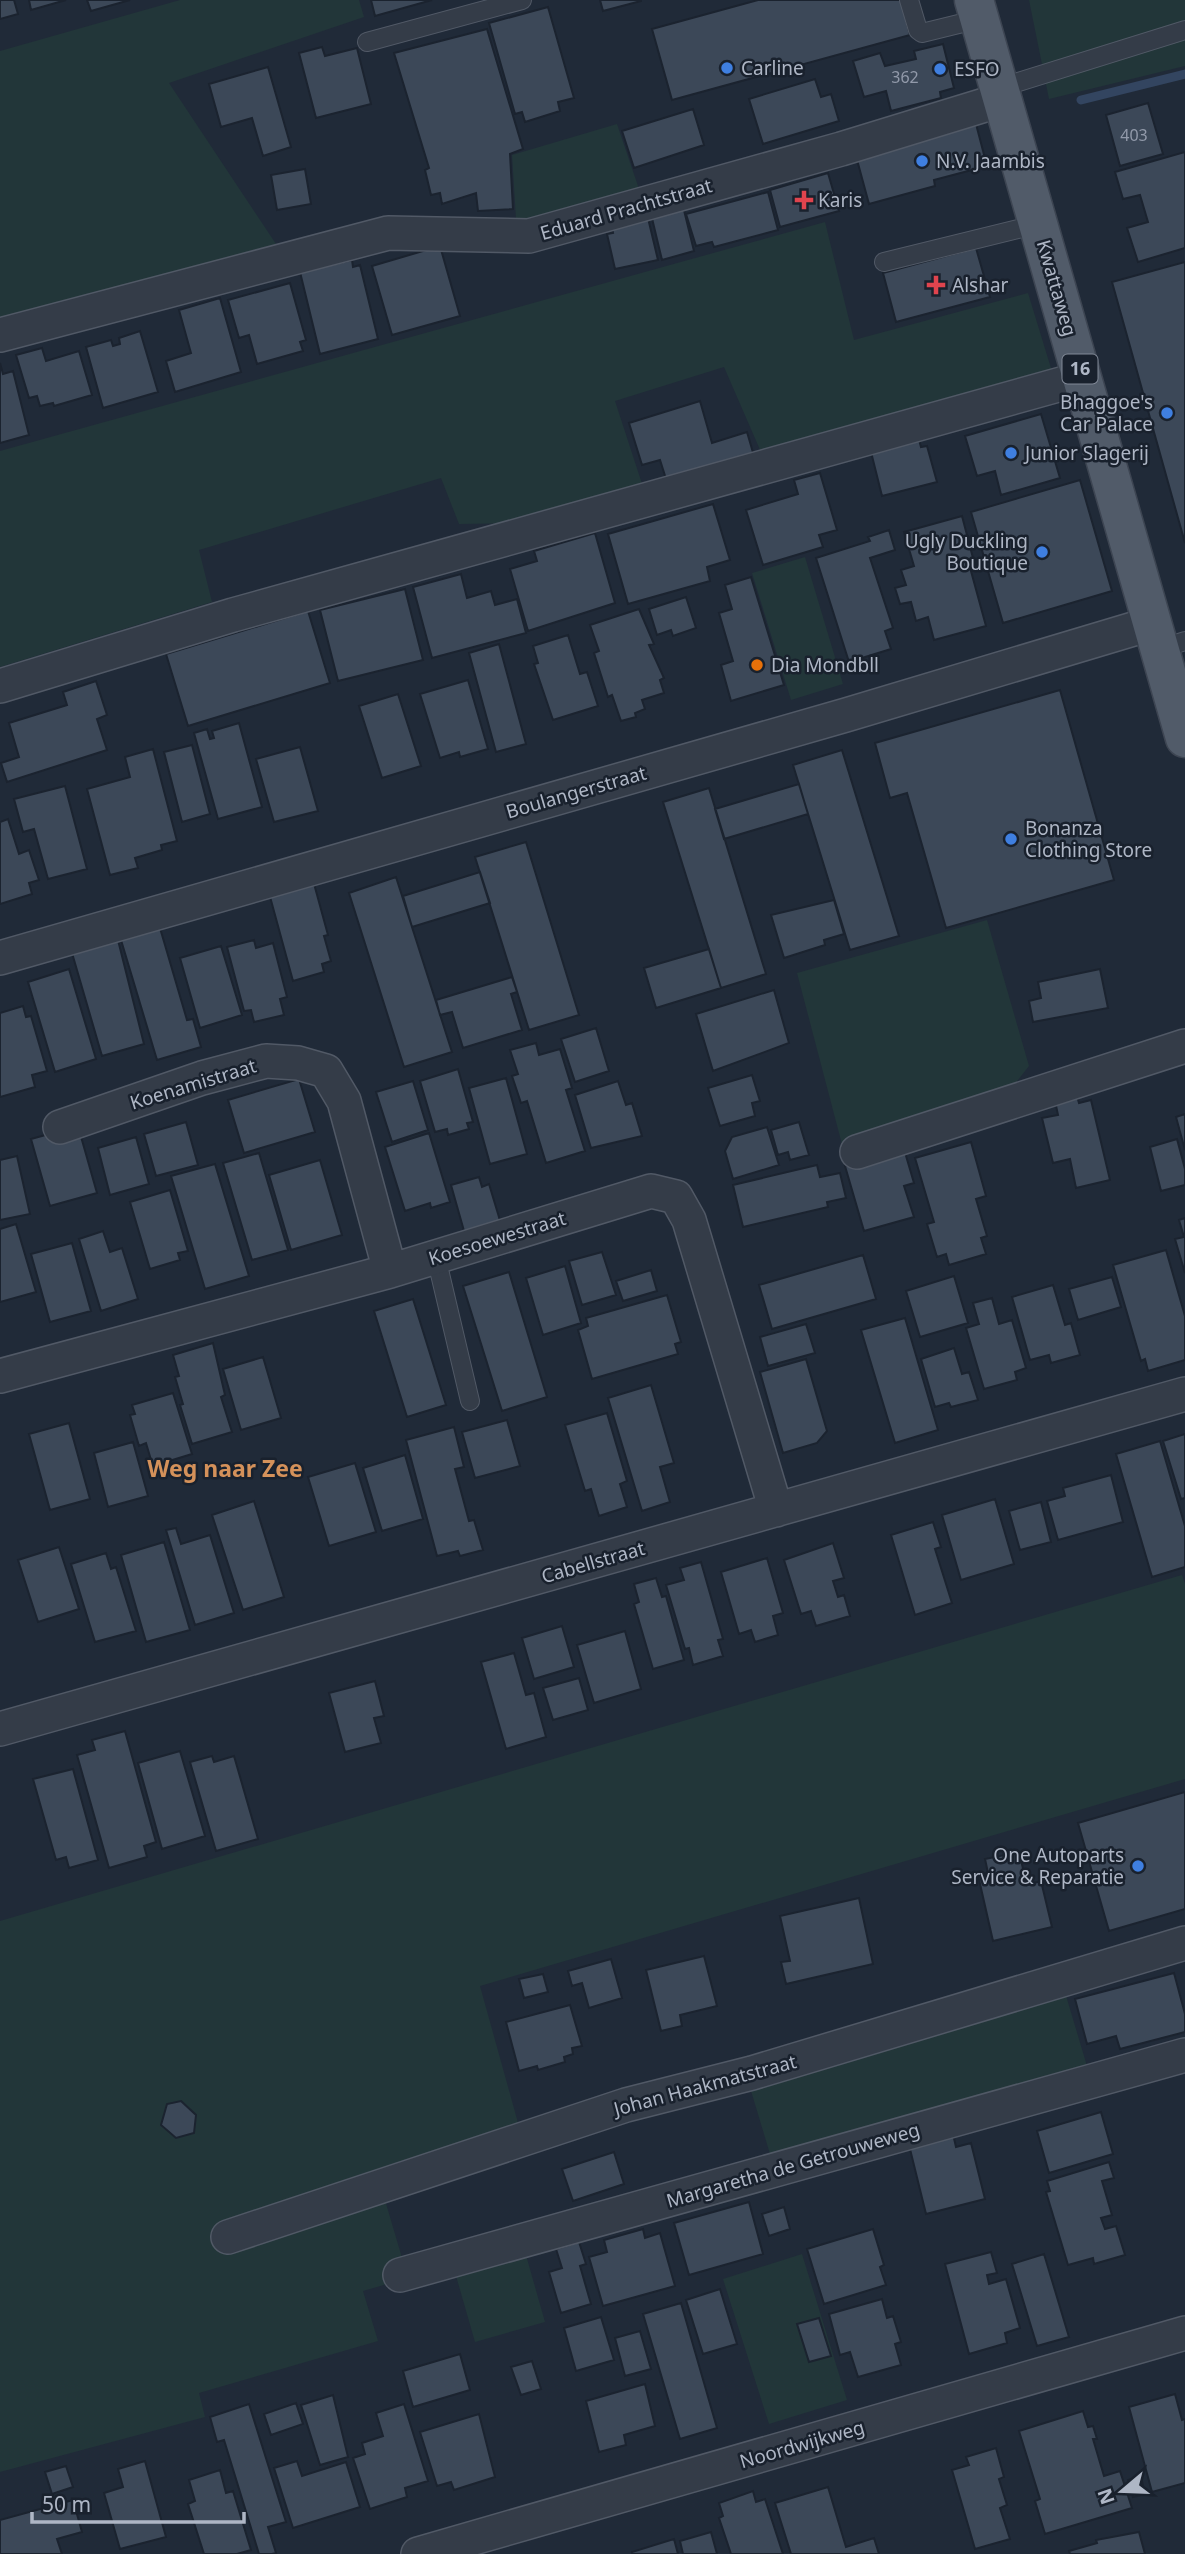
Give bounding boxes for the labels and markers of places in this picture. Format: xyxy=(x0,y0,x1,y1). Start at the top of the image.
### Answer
place label: Carline xyxy=(741,55,804,81)
place label: ESFO xyxy=(954,56,1000,82)
marker: Carline xyxy=(719,60,735,76)
marker: ESFO xyxy=(932,61,948,77)
place label: N.V. Jaambis xyxy=(936,148,1045,174)
marker: N.V. Jaambis xyxy=(914,153,930,169)
place label: Karis xyxy=(818,187,862,213)
marker: Karis xyxy=(796,192,812,208)
place label: Alshar xyxy=(952,272,1009,298)
marker: Alshar xyxy=(926,275,946,295)
place label: Bhaggoe's Car Palace xyxy=(1060,389,1153,437)
marker: Bhaggoe's Car Palace xyxy=(1159,405,1175,421)
place label: Junior Slagerij xyxy=(1023,440,1149,466)
marker: Junior Slagerij xyxy=(1003,445,1019,461)
place label: Ugly Duckling Boutique xyxy=(905,528,1028,576)
marker: Ugly Duckling Boutique xyxy=(1034,544,1050,560)
place label: Dia Mondbll xyxy=(771,652,879,678)
marker: Dia Mondbll xyxy=(749,657,765,673)
place label: Bonanza Clothing Store xyxy=(1025,815,1152,863)
marker: Bonanza Clothing Store xyxy=(1003,831,1019,847)
place label: One Autoparts Service & Reparatie xyxy=(951,1842,1124,1890)
marker: One Autoparts Service & Reparatie xyxy=(1130,1858,1146,1874)

